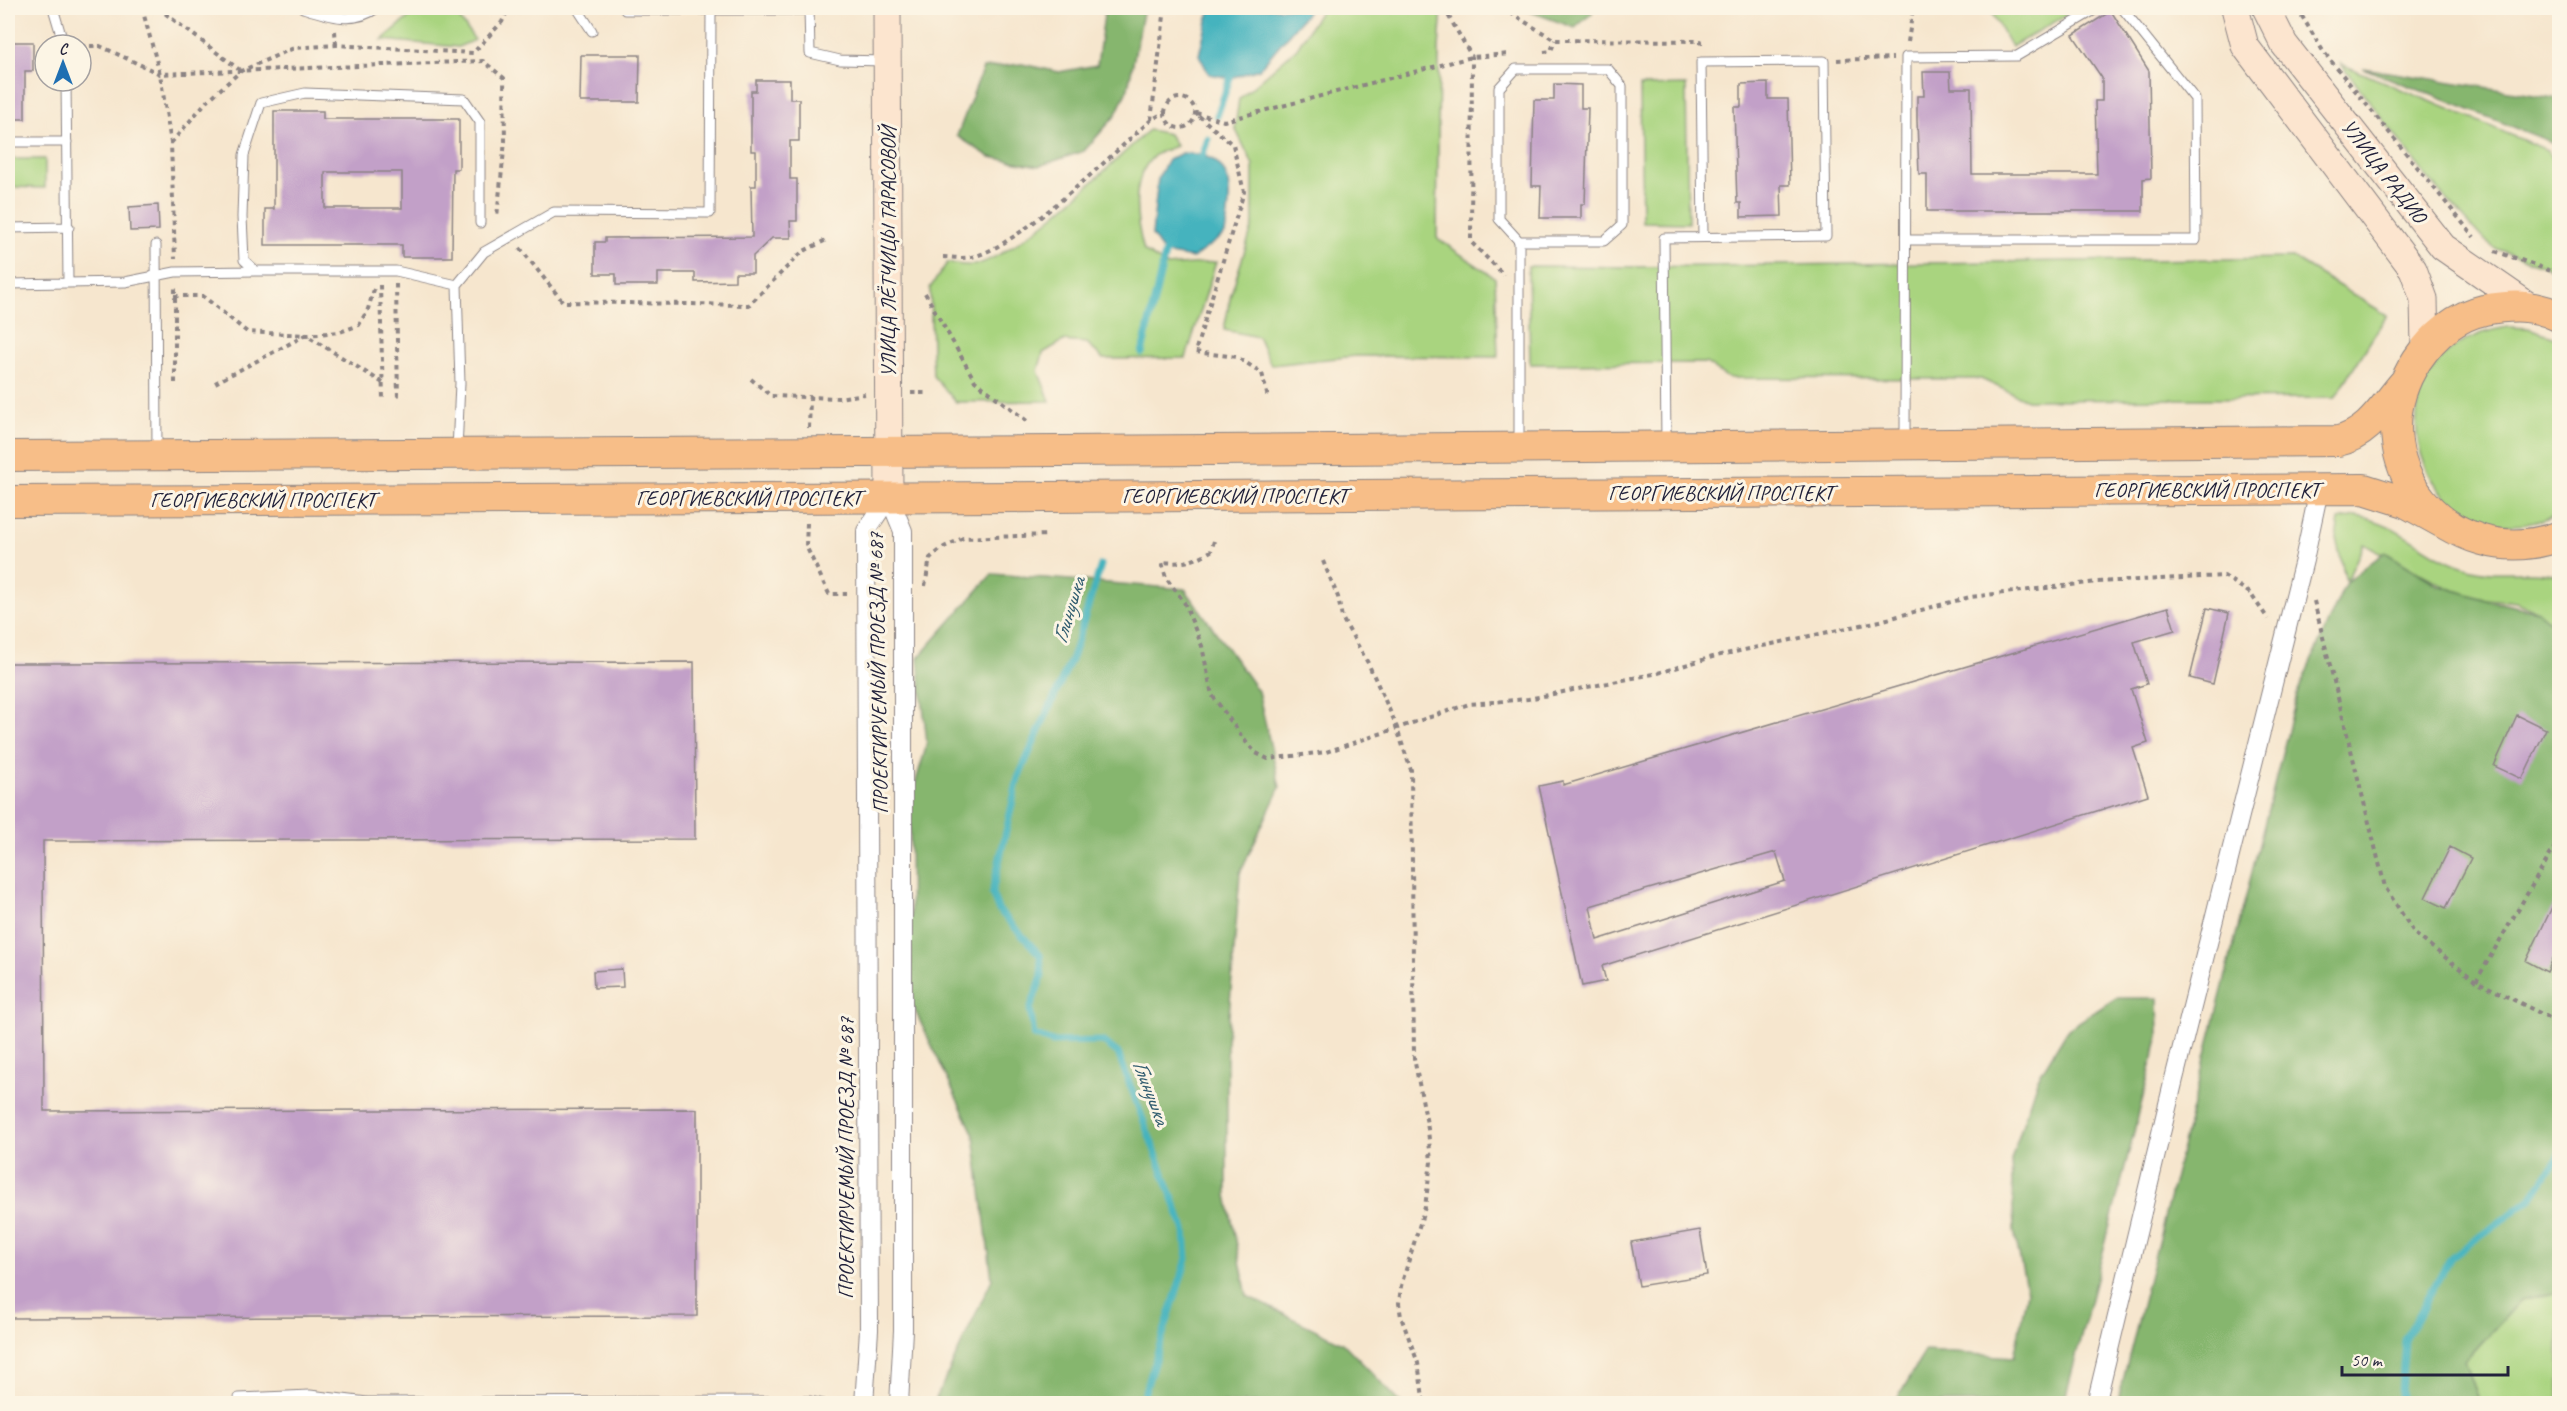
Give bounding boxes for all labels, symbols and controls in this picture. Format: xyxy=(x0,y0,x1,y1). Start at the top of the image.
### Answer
north arrow xyxy=(33,33,93,93)
text: С xyxy=(59,39,69,59)
street label: УЛИЦА РАДИО xyxy=(2335,114,2434,230)
street label: УЛИЦА ЛЁТЧИЦЫ ТАРАСОВОЙ xyxy=(875,123,901,378)
street label: ГЕОРГИЕВСКИЙ ПРОСПЕКТ xyxy=(2094,477,2325,503)
street label: ГЕОРГИЕВСКИЙ ПРОСПЕКТ xyxy=(1608,480,1839,506)
street label: ГЕОРГИЕВСКИЙ ПРОСПЕКТ xyxy=(1122,483,1353,509)
street label: ГЕОРГИЕВСКИЙ ПРОСПЕКТ xyxy=(636,485,867,511)
street label: ГЕОРГИЕВСКИЙ ПРОСПЕКТ xyxy=(150,487,381,513)
street label: ПРОЕКТИРУЕМЫЙ ПРОЕЗД № 687 xyxy=(863,530,893,814)
water label: Глинушка xyxy=(1046,571,1093,647)
street label: ПРОЕКТИРУЕМЫЙ ПРОЕЗД № 687 xyxy=(833,1015,859,1299)
water label: Глинушка xyxy=(1126,1056,1177,1132)
scale bar xyxy=(2342,1339,2508,1377)
text: 50 m xyxy=(2351,1349,2384,1371)

